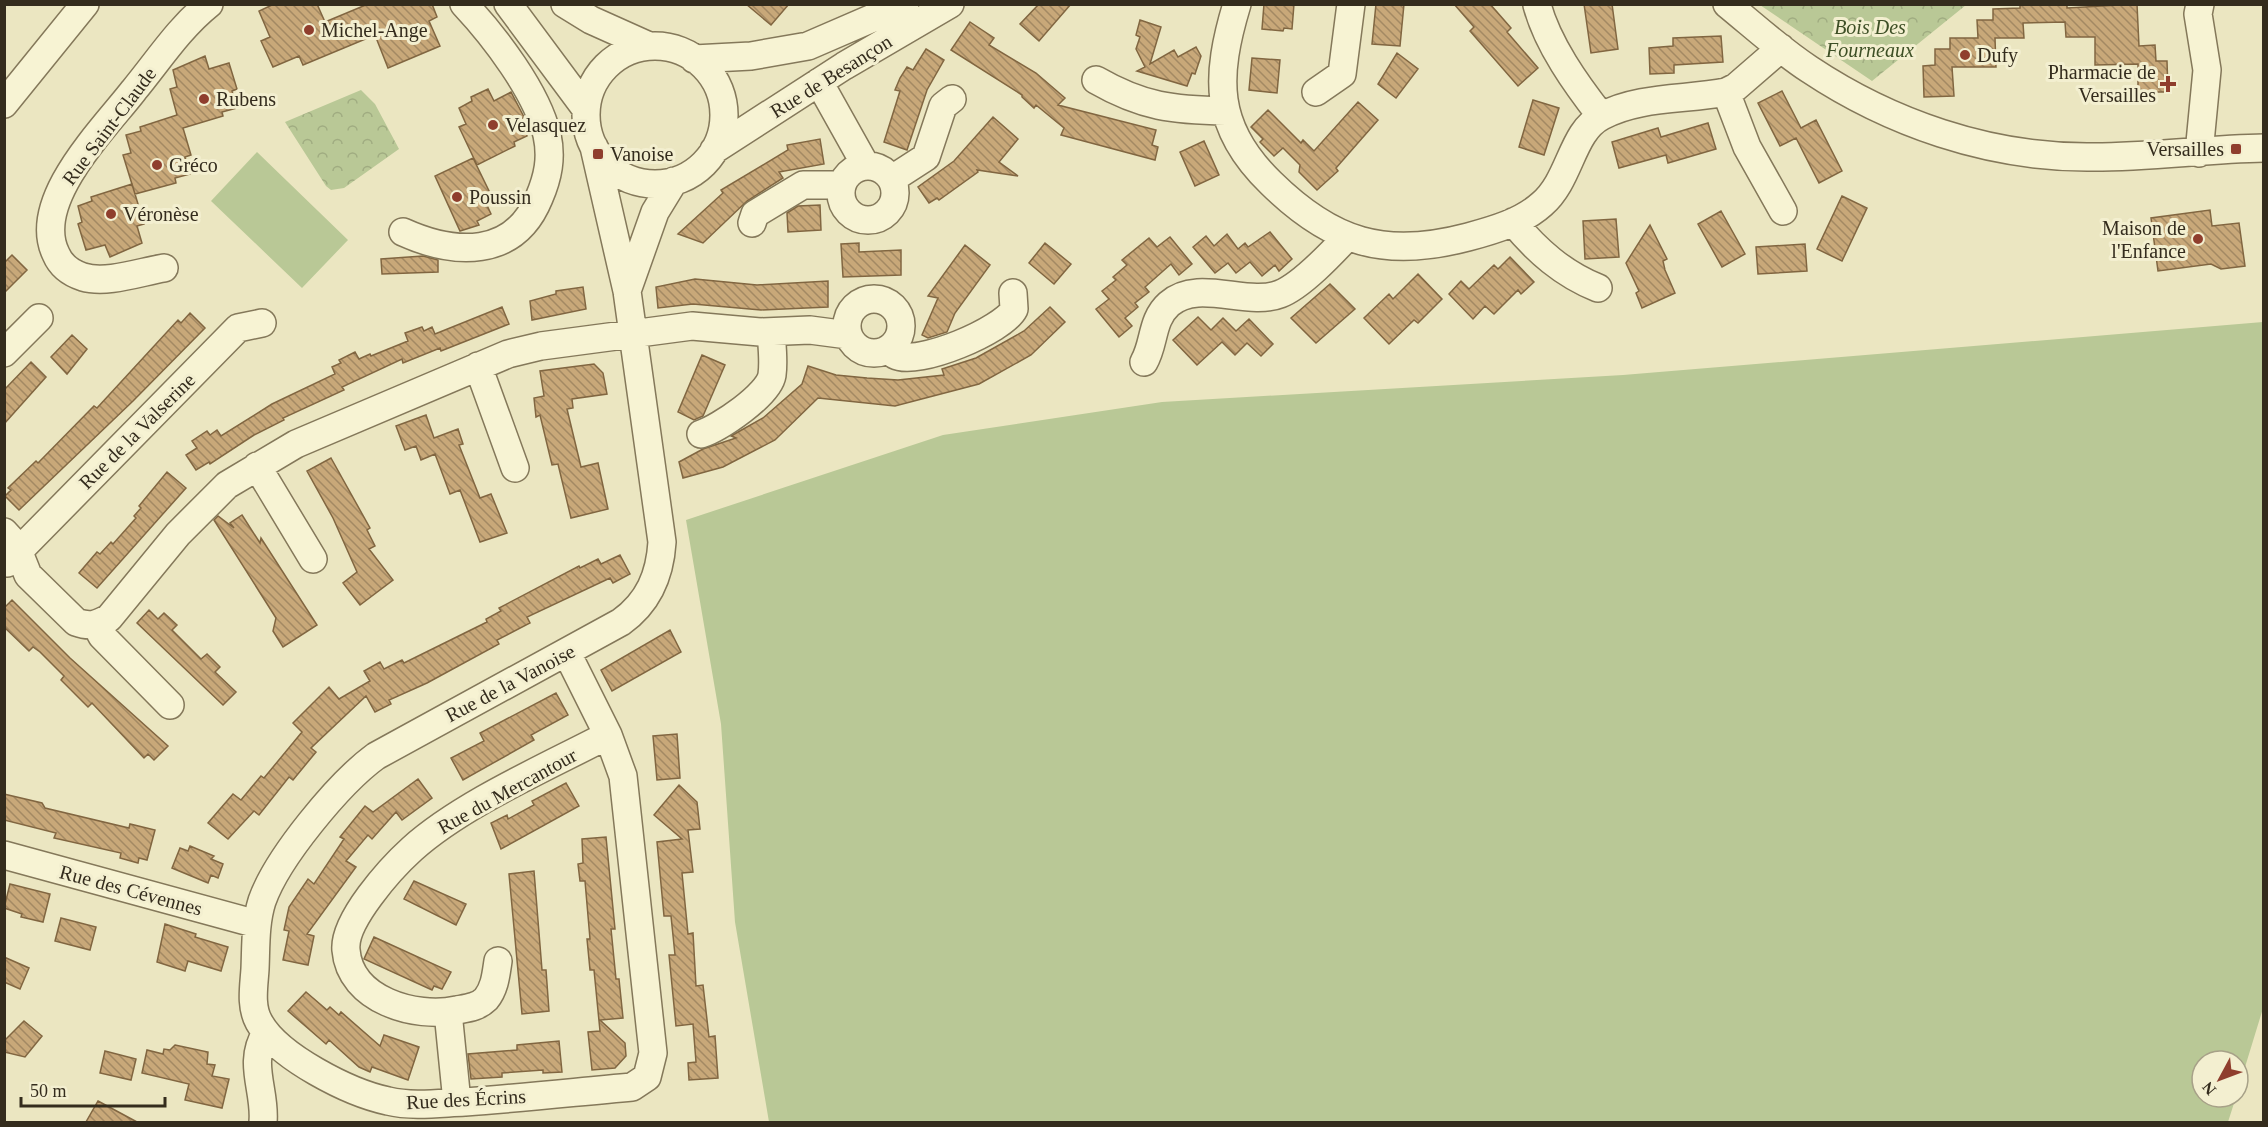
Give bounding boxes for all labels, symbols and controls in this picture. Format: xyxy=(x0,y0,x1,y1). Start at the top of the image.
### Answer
park label: Bois Des Fourneaux xyxy=(1825,16,1914,61)
place label: Michel-Ange xyxy=(321,19,428,42)
marker: Michel-Ange xyxy=(302,23,316,37)
street label: Rue de Besançon xyxy=(766,30,896,123)
place label: Dufy xyxy=(1977,44,2018,67)
marker: Dufy xyxy=(1958,48,1972,62)
place label: Pharmacie de Versailles xyxy=(2048,61,2156,106)
street label: Rue Saint-Claude xyxy=(58,63,160,189)
marker: Pharmacie de Versailles xyxy=(2161,77,2175,91)
place label: Rubens xyxy=(216,88,276,110)
marker: Rubens xyxy=(197,92,211,106)
place label: Velasquez xyxy=(505,114,586,137)
marker: Velasquez xyxy=(486,118,500,132)
place label: Versailles xyxy=(2146,138,2224,160)
marker: Versailles xyxy=(2229,142,2243,156)
place label: Vanoise xyxy=(610,143,673,165)
marker: Vanoise xyxy=(591,147,605,161)
place label: Gréco xyxy=(169,154,218,176)
marker: Gréco xyxy=(150,158,164,172)
place label: Poussin xyxy=(469,186,531,208)
marker: Poussin xyxy=(450,190,464,204)
place label: Véronèse xyxy=(123,203,199,225)
marker: Véronèse xyxy=(104,207,118,221)
place label: Maison de l'Enfance xyxy=(2102,217,2186,262)
marker: Maison de l'Enfance xyxy=(2191,232,2205,246)
street label: Rue de la Valserine xyxy=(75,368,200,493)
street label: Rue de la Vanoise xyxy=(441,640,579,726)
street label: Rue du Mercantour xyxy=(434,744,581,838)
street label: Rue des Cévennes xyxy=(57,860,205,920)
north arrow xyxy=(2190,1049,2250,1109)
scale bar xyxy=(21,1070,165,1108)
text: N xyxy=(2199,1078,2219,1098)
text: 50 m xyxy=(30,1081,67,1101)
street label: Rue des Écrins xyxy=(406,1085,527,1113)

